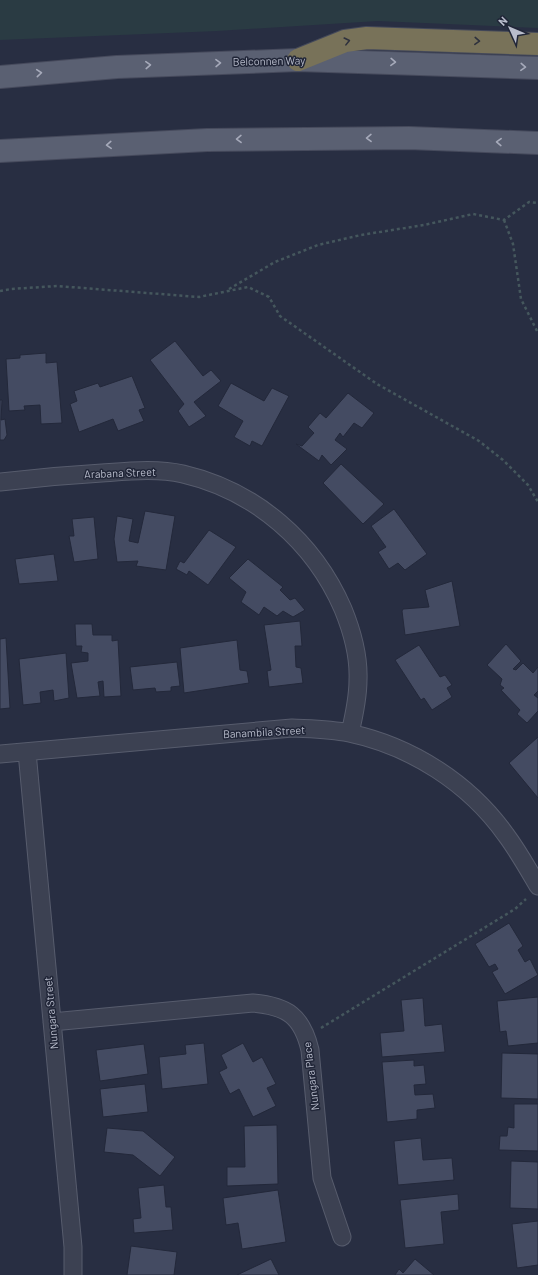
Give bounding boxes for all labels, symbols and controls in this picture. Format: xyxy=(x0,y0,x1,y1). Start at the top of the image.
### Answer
north arrow xyxy=(490,8,530,48)
text: N xyxy=(495,14,510,28)
one-way arrow xyxy=(344,37,351,46)
one-way arrow xyxy=(474,37,480,46)
street label: Belconnen Way xyxy=(233,53,305,68)
one-way arrow xyxy=(215,58,221,67)
one-way arrow xyxy=(390,58,396,66)
one-way arrow xyxy=(145,61,151,69)
one-way arrow xyxy=(520,63,526,72)
one-way arrow xyxy=(36,69,42,78)
one-way arrow xyxy=(366,134,372,142)
one-way arrow xyxy=(236,135,242,144)
one-way arrow xyxy=(496,138,502,146)
one-way arrow xyxy=(106,141,112,150)
street label: Arabana Street xyxy=(84,465,156,480)
street label: Banambila Street xyxy=(223,723,305,740)
street label: Nungara Street xyxy=(41,976,60,1050)
street label: Nungara Place xyxy=(300,1041,321,1111)

